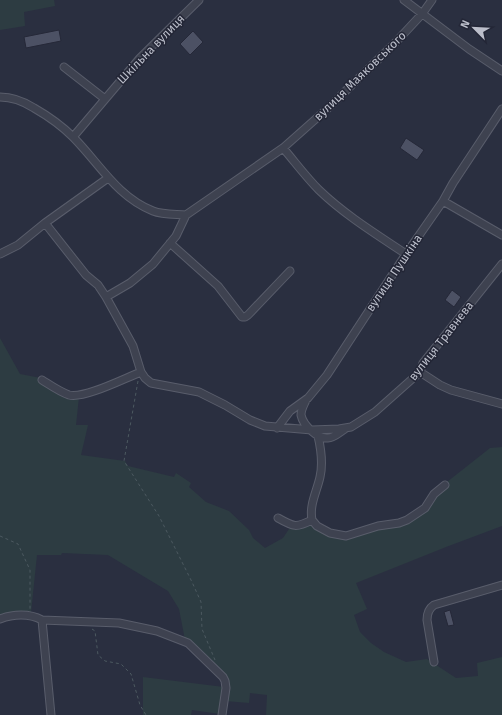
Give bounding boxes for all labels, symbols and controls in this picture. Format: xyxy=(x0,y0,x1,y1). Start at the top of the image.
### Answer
north arrow xyxy=(454,8,494,48)
street label: Шкільна вулиця xyxy=(114,11,188,87)
text: N xyxy=(458,18,473,30)
street label: вулиця Маяковського xyxy=(311,28,409,124)
street label: вулиця Пушкіна xyxy=(363,232,425,314)
street label: вулиця Травнева xyxy=(406,299,476,383)

